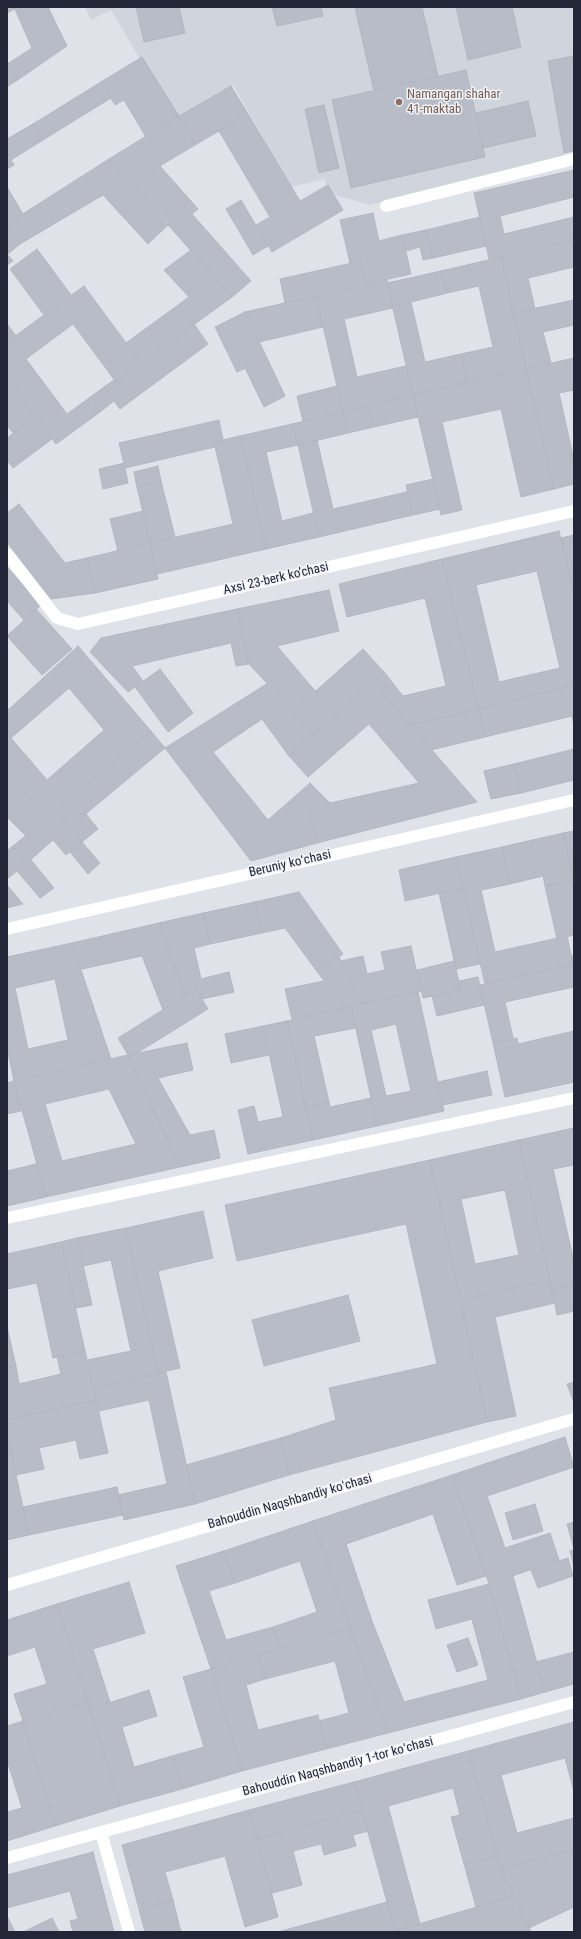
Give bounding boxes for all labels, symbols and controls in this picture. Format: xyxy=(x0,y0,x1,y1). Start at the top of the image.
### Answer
place label: Namangan shahar 41-maktab xyxy=(407,87,500,118)
marker: Namangan shahar 41-maktab xyxy=(394,97,404,107)
street label: Аxsi 23-berk koʼchasi xyxy=(222,559,330,599)
street label: Beruniy koʻchasi xyxy=(247,847,333,881)
street label: Bahouddin Naqshbandiy koʻchasi xyxy=(206,1471,374,1533)
street label: Bahouddin Naqshbandiy 1-tor koʻchasi xyxy=(241,1734,435,1800)

